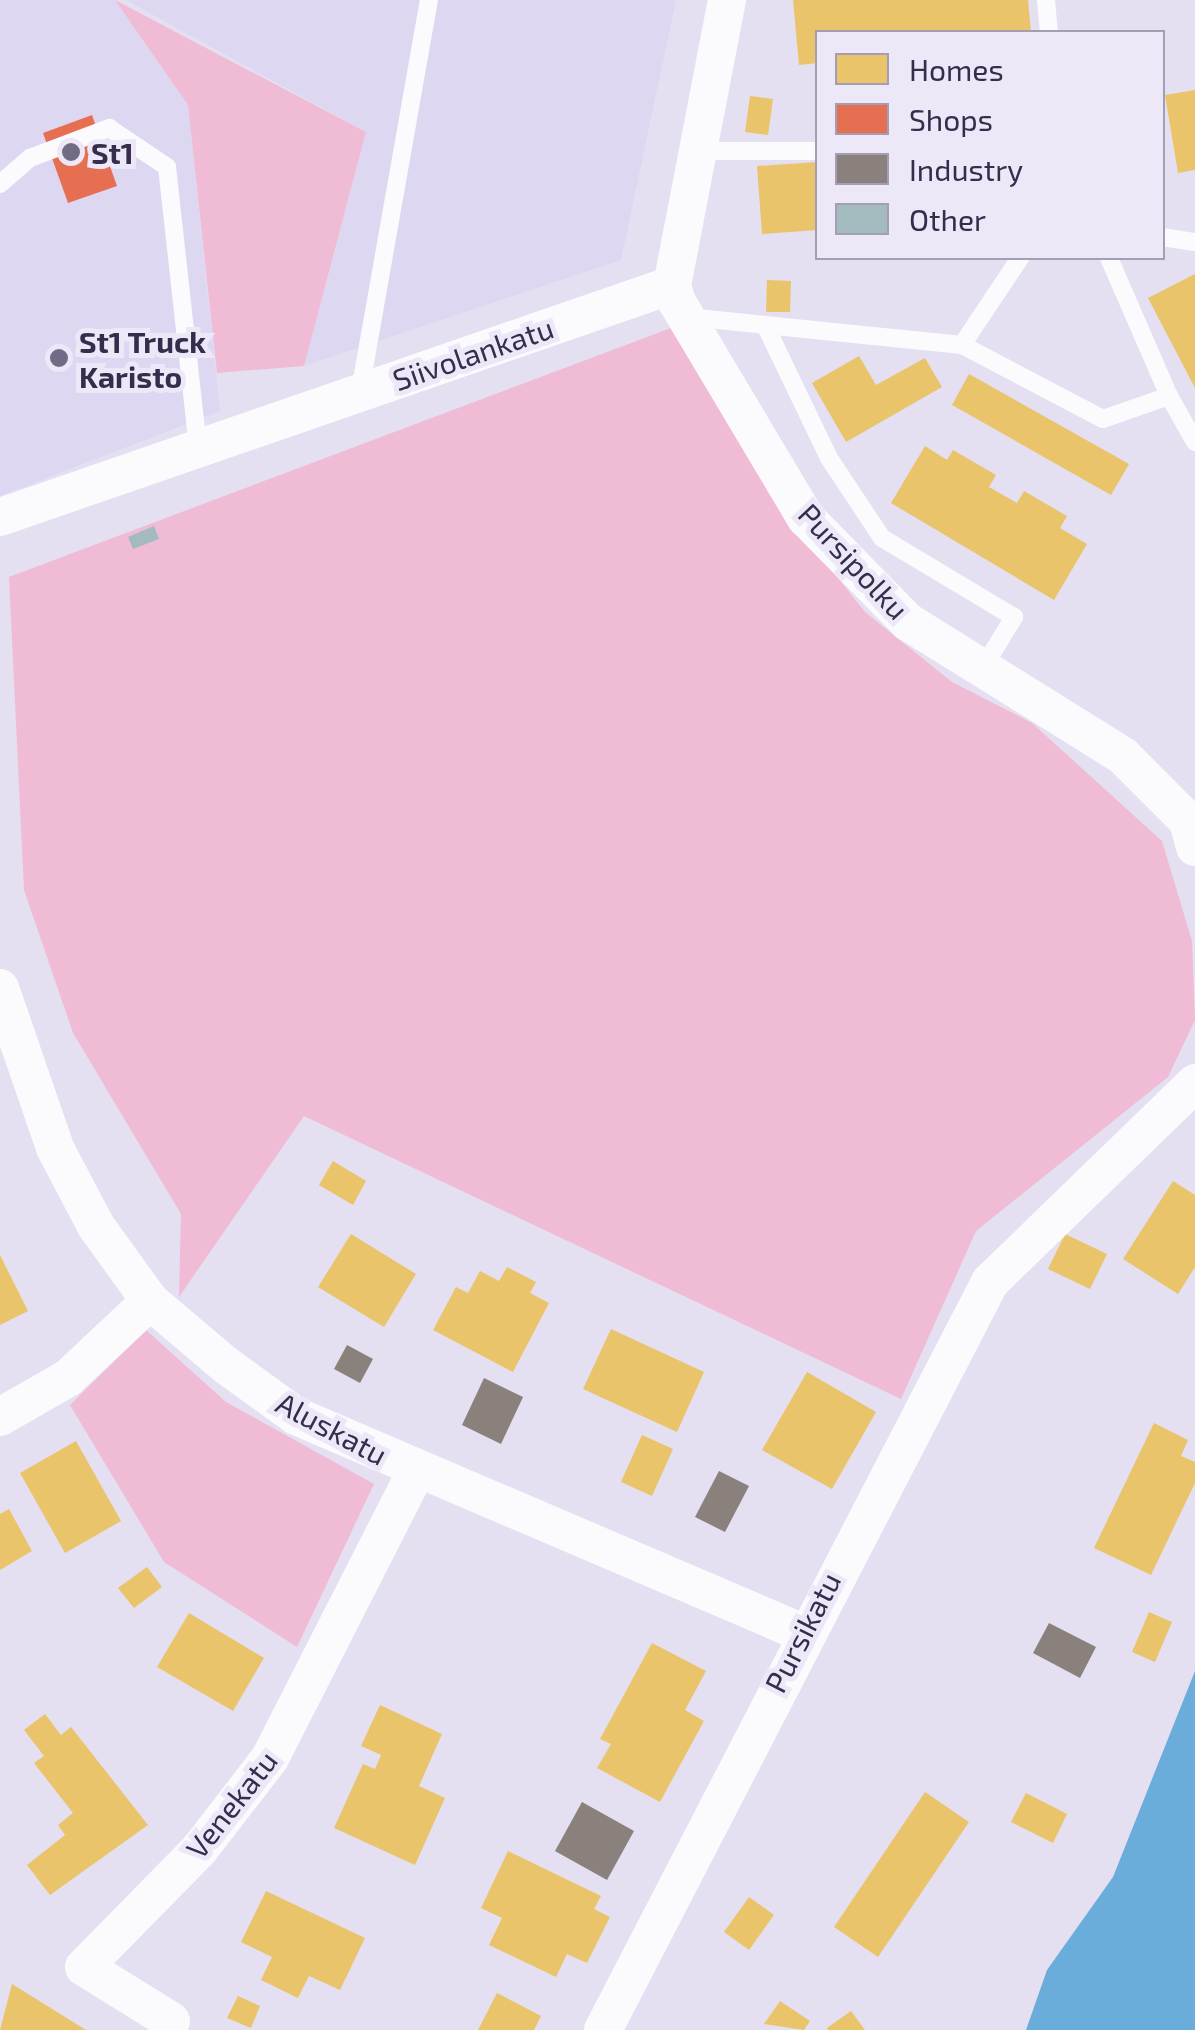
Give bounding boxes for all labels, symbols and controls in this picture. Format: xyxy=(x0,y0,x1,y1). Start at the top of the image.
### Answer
legend xyxy=(815,30,1165,260)
text: Homes xyxy=(909,51,1004,87)
text: Shops xyxy=(909,101,993,137)
place label: St1 xyxy=(91,134,134,170)
marker: St1 xyxy=(60,141,82,163)
text: Industry xyxy=(909,151,1023,187)
text: Other xyxy=(909,201,986,237)
street label: Siivolankatu xyxy=(388,309,558,397)
place label: St1 Truck Karisto xyxy=(79,323,207,394)
marker: St1 Truck Karisto xyxy=(48,347,70,369)
street label: Pursipolku xyxy=(791,496,917,626)
street label: Aluskatu xyxy=(270,1384,394,1472)
street label: Pursikatu xyxy=(757,1566,847,1698)
street label: Venekatu xyxy=(178,1743,284,1865)

